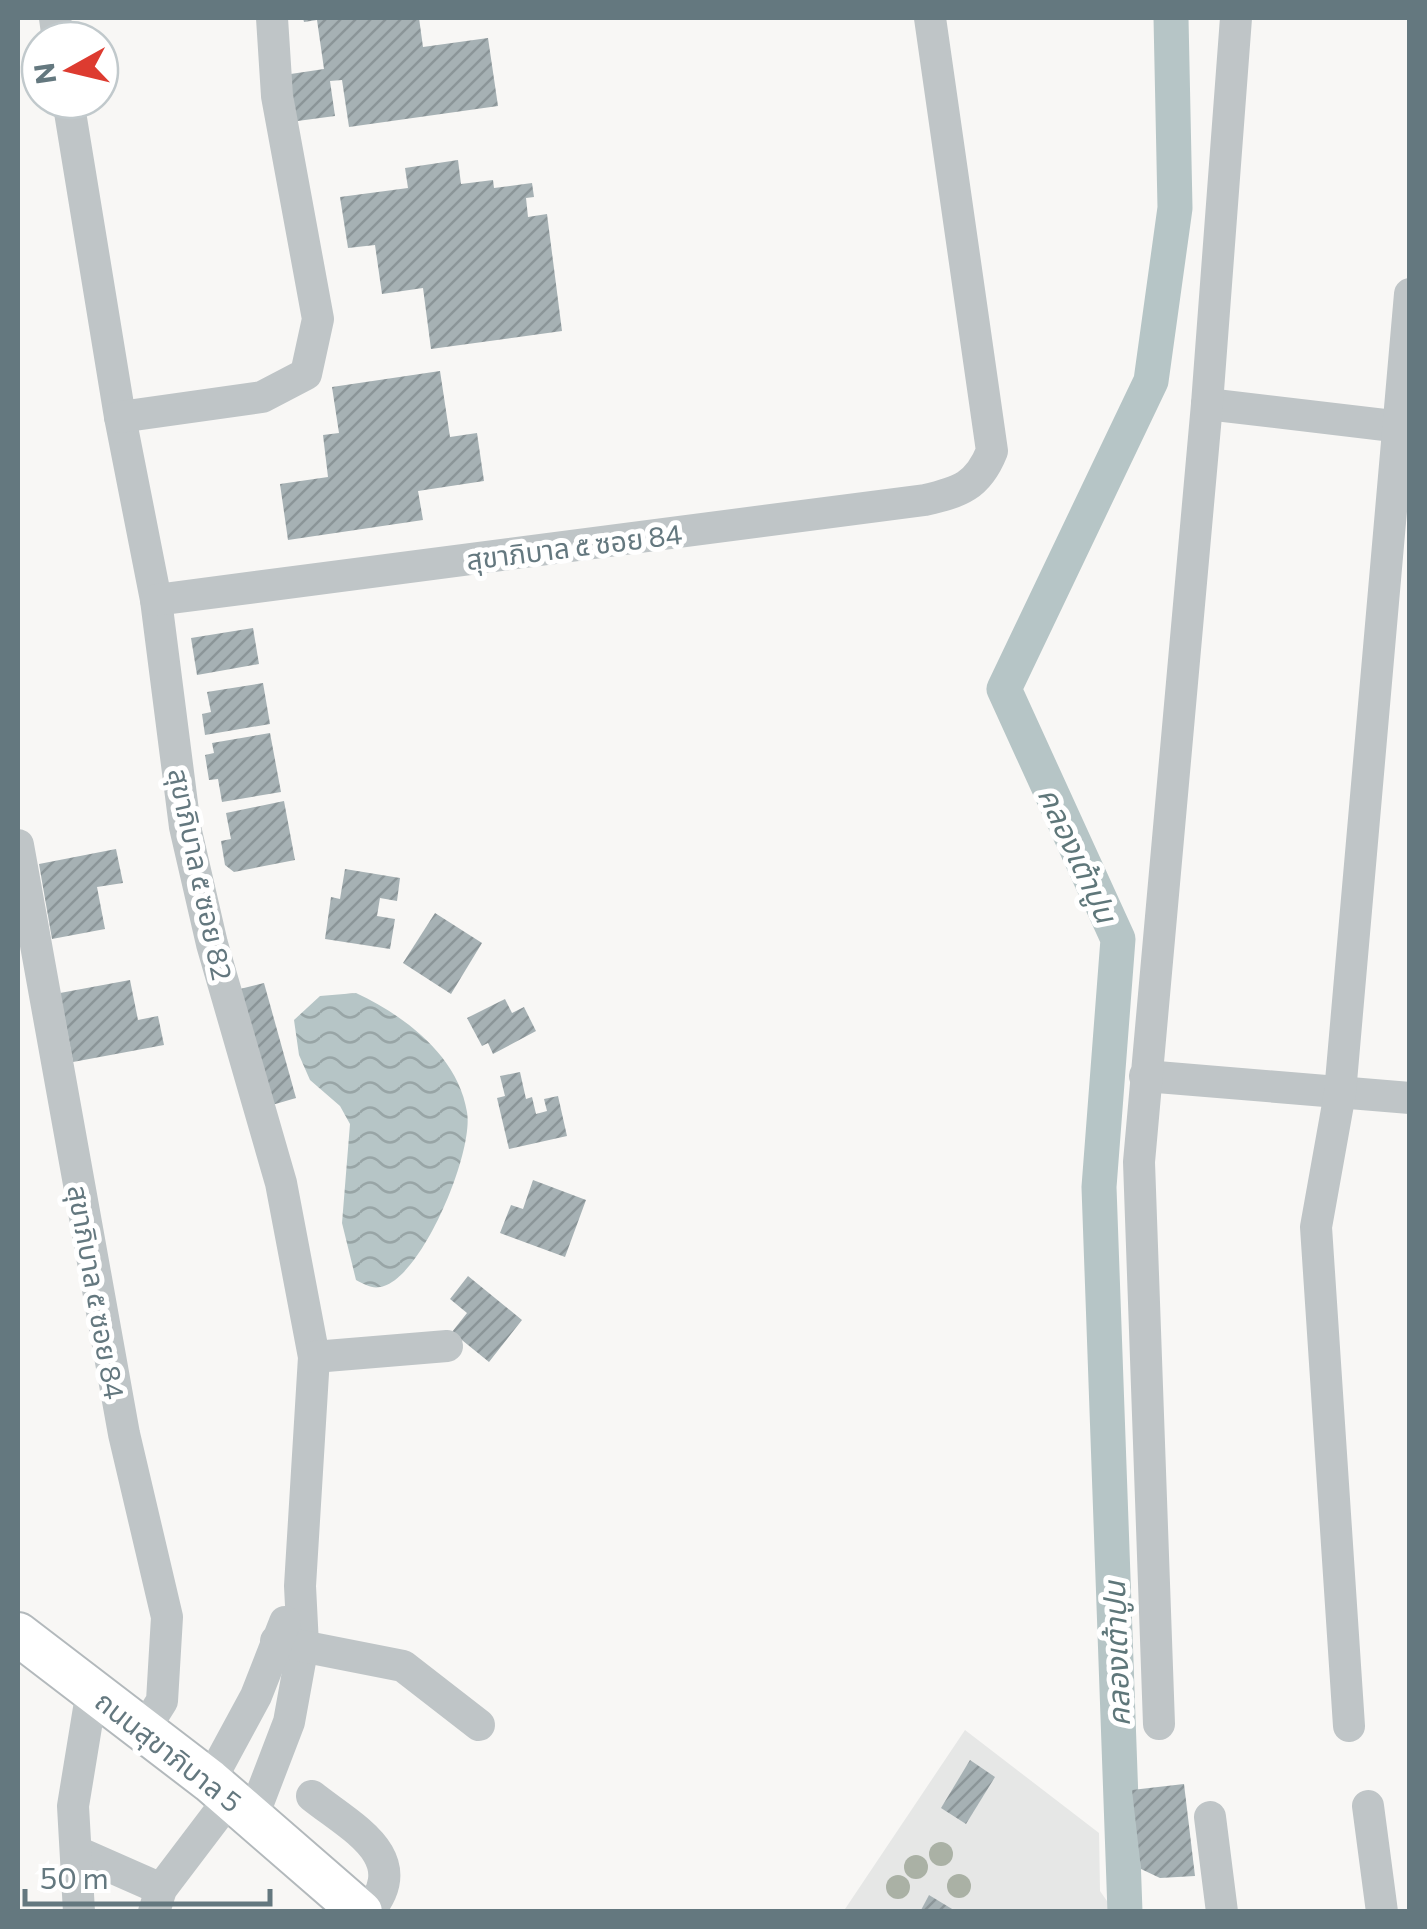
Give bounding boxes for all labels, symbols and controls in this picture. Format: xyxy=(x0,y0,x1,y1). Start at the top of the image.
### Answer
north arrow xyxy=(20,20,120,120)
text: N xyxy=(26,61,63,86)
street label: สุขาภิบาล ๕ ซอย 84 xyxy=(464,516,684,577)
street label: สุขาภิบาล ๕ ซอย 82 xyxy=(161,765,240,983)
water label: คลองเต้าปูน xyxy=(1030,780,1127,930)
street label: สุขาภิบาล ๕ ซอย 84 xyxy=(60,1182,133,1402)
water label: คลองเต้าปูน xyxy=(1094,1579,1138,1727)
street label: ถนนสุขาภิบาล 5 xyxy=(88,1683,249,1820)
scale bar xyxy=(25,1844,270,1906)
text: 50 m xyxy=(40,1858,109,1895)

